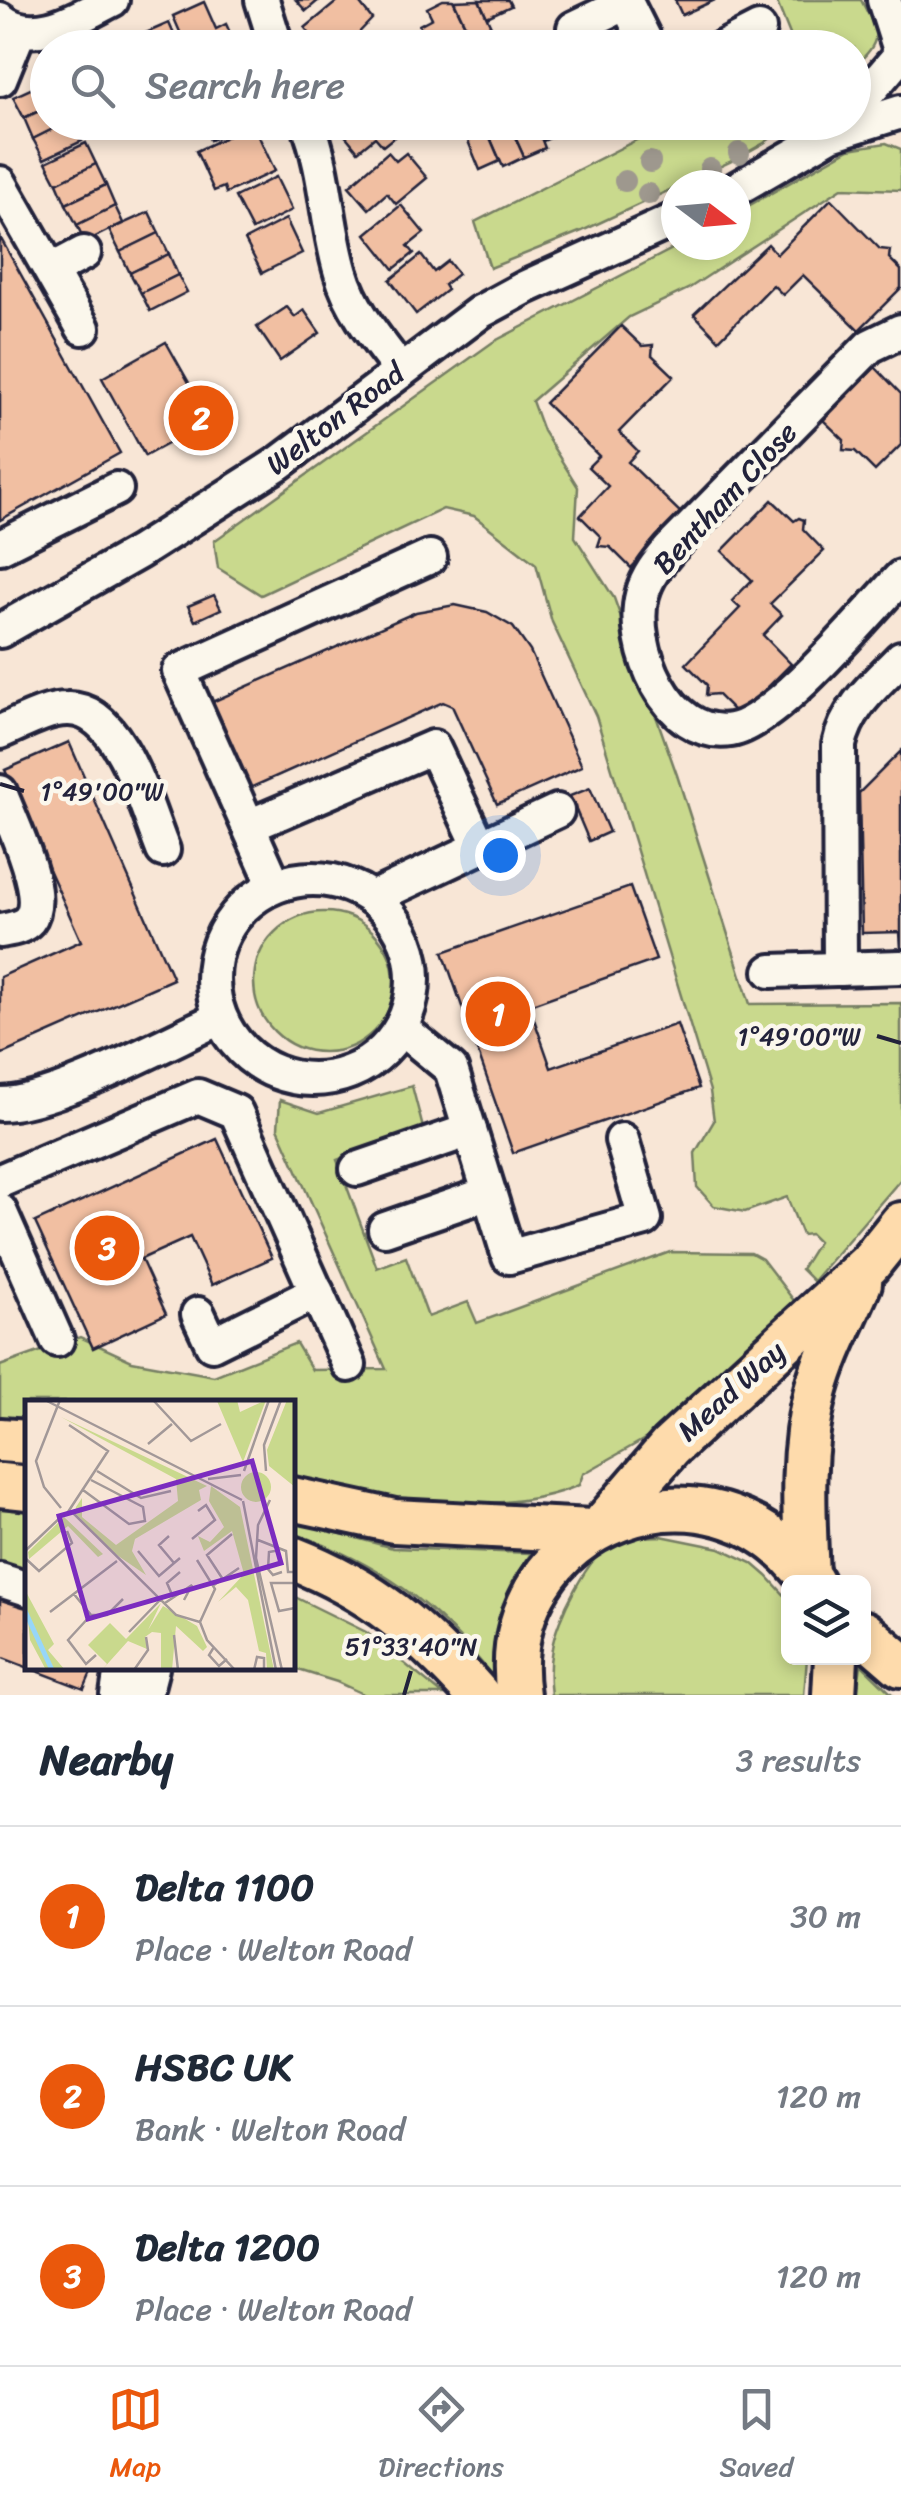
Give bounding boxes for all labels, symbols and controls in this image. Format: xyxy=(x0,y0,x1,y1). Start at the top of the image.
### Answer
search box xyxy=(30,30,871,140)
text: Search here xyxy=(145,52,345,119)
icon: search xyxy=(65,58,120,113)
north arrow xyxy=(661,170,751,260)
street label: Welton Road xyxy=(253,347,418,490)
pin: 2 xyxy=(168,380,234,456)
street label: Bentham Close xyxy=(639,408,811,588)
text: 1°49'00"W xyxy=(41,769,164,814)
your location xyxy=(475,830,526,881)
pin: 1 xyxy=(466,976,530,1052)
text: 1°49'00"W xyxy=(738,1014,861,1059)
pin: 3 xyxy=(74,1210,140,1286)
street label: Mead Way xyxy=(664,1326,799,1455)
inset map xyxy=(25,1400,295,1670)
map controls xyxy=(781,1575,871,1665)
button: layers xyxy=(781,1575,871,1665)
text: 51°33'40"N xyxy=(345,1624,478,1669)
text: Nearby xyxy=(40,1723,173,1797)
text: 3 results xyxy=(736,1732,861,1789)
text: Delta 1100 xyxy=(135,1854,314,1921)
text: 1 xyxy=(66,1888,79,1945)
text: 30 m xyxy=(790,1888,861,1945)
text: Place · Welton Road xyxy=(135,1921,412,1978)
text: HSBC UK xyxy=(135,2034,292,2101)
text: 2 xyxy=(63,2068,82,2125)
text: 120 m xyxy=(776,2068,861,2125)
text: Bank · Welton Road xyxy=(135,2101,405,2158)
text: Delta 1200 xyxy=(135,2214,320,2281)
text: 3 xyxy=(64,2248,81,2305)
text: 120 m xyxy=(776,2248,861,2305)
text: Place · Welton Road xyxy=(135,2281,412,2338)
tab: Map xyxy=(108,2382,163,2491)
tab: Directions xyxy=(378,2382,504,2491)
tab: Saved xyxy=(719,2382,793,2491)

